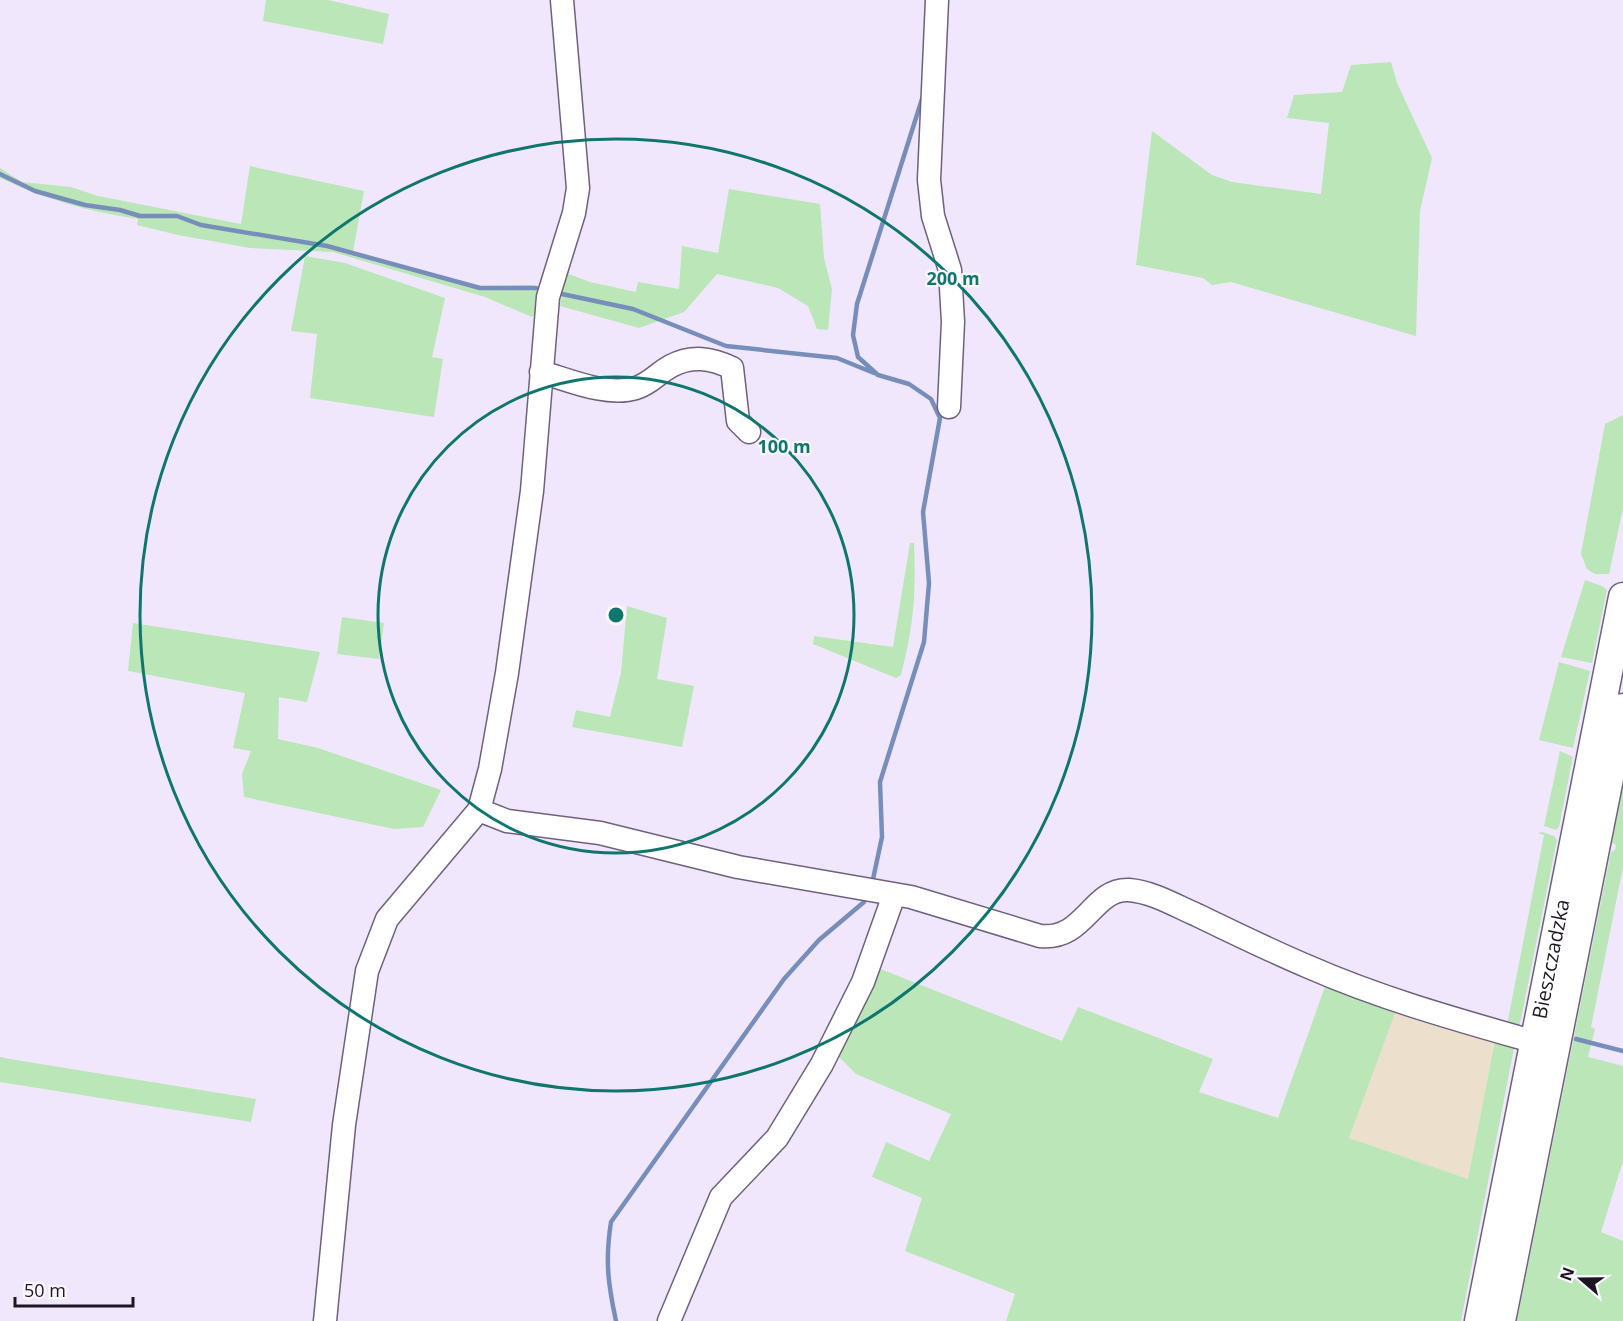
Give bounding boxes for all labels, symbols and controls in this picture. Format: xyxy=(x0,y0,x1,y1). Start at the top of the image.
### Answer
text: 200 m xyxy=(926,266,980,290)
text: 100 m xyxy=(757,434,811,458)
centre of rings xyxy=(606,605,626,625)
street label: Bieszczadzka xyxy=(1525,897,1576,1021)
north arrow xyxy=(1551,1249,1611,1309)
text: N xyxy=(1554,1264,1579,1284)
scale bar xyxy=(15,1270,134,1308)
text: 50 m xyxy=(24,1278,66,1302)

